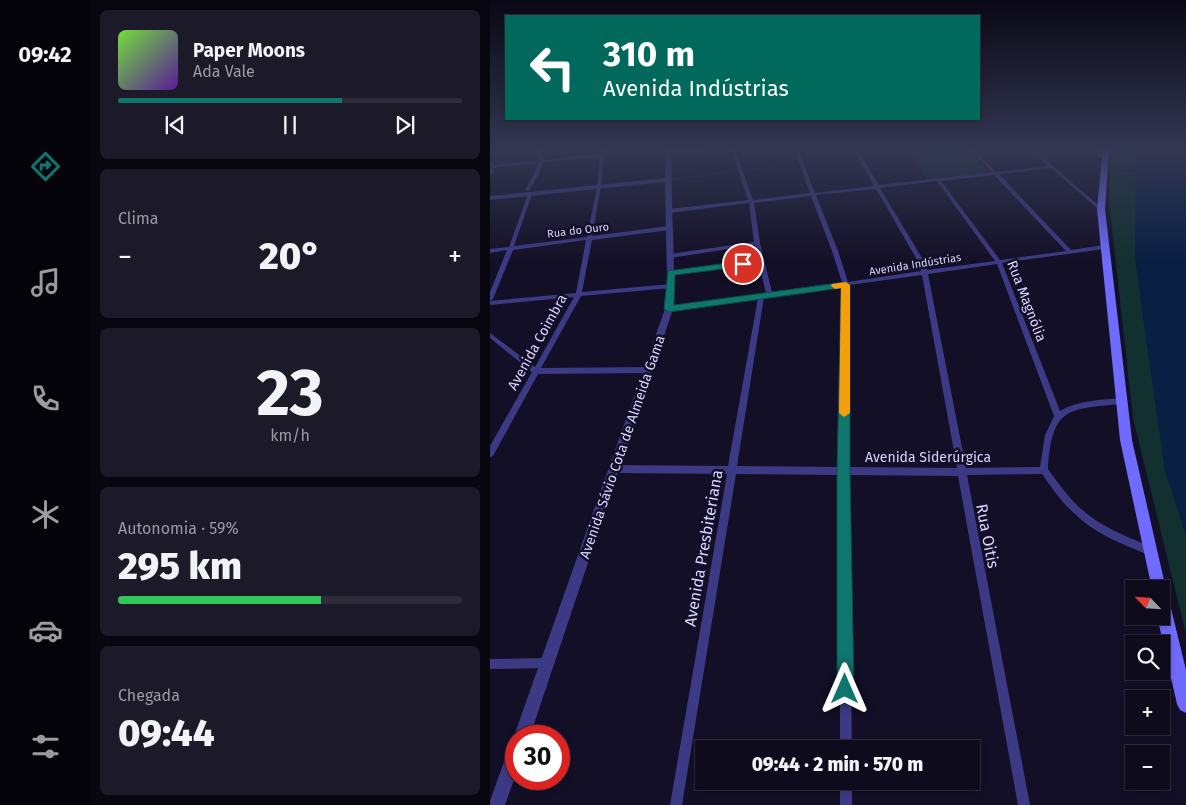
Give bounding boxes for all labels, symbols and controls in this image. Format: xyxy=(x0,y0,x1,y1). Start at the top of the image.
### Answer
text: 310 m xyxy=(603,33,695,75)
icon: left xyxy=(520,35,585,100)
text: Paper Moons xyxy=(193,39,305,62)
text: 09:42 xyxy=(18,41,72,68)
text: Ada Vale xyxy=(193,62,255,81)
text: Avenida Indústrias xyxy=(603,75,789,102)
icon: previous xyxy=(161,111,189,139)
icon: pause xyxy=(276,111,304,139)
icon: next xyxy=(391,111,419,139)
icon: directions xyxy=(28,149,63,184)
text: Clima xyxy=(118,209,158,228)
street label: Rua do Ouro xyxy=(546,220,610,241)
text: 20° xyxy=(259,233,321,279)
text: − xyxy=(118,240,132,273)
text: + xyxy=(448,240,462,273)
pin xyxy=(722,243,764,285)
icon: arrive xyxy=(729,250,757,278)
street label: Avenida Indústrias xyxy=(868,251,962,278)
street label: Rua Magnólia xyxy=(1003,258,1050,344)
icon: music xyxy=(28,265,63,300)
street label: Avenida Coimbra xyxy=(504,291,571,393)
street label: Avenida Sávio Cota de Almeida Gama xyxy=(576,333,669,561)
text: 23 xyxy=(256,354,324,432)
icon: phone xyxy=(28,381,63,416)
text: km/h xyxy=(270,426,310,445)
street label: Avenida Siderúrgica xyxy=(865,449,991,466)
street label: Avenida Presbiteriana xyxy=(680,468,727,628)
icon: climate xyxy=(28,497,63,532)
street label: Rua Oitis xyxy=(972,502,1003,570)
text: Autonomia · 59% xyxy=(118,519,239,538)
text: 295 km xyxy=(118,543,242,589)
north arrow xyxy=(1125,580,1170,625)
map controls xyxy=(1125,580,1170,790)
icon: car xyxy=(28,613,63,648)
button: search xyxy=(1125,635,1170,680)
position arrow xyxy=(818,662,870,714)
text: Chegada xyxy=(118,686,180,705)
button: + xyxy=(1125,690,1170,735)
text: 09:44 xyxy=(118,710,215,756)
speed limit sign: 30 xyxy=(505,725,570,790)
icon: filters xyxy=(28,729,63,764)
button: − xyxy=(1125,745,1170,790)
text: 09:44 · 2 min · 570 m xyxy=(752,753,923,776)

